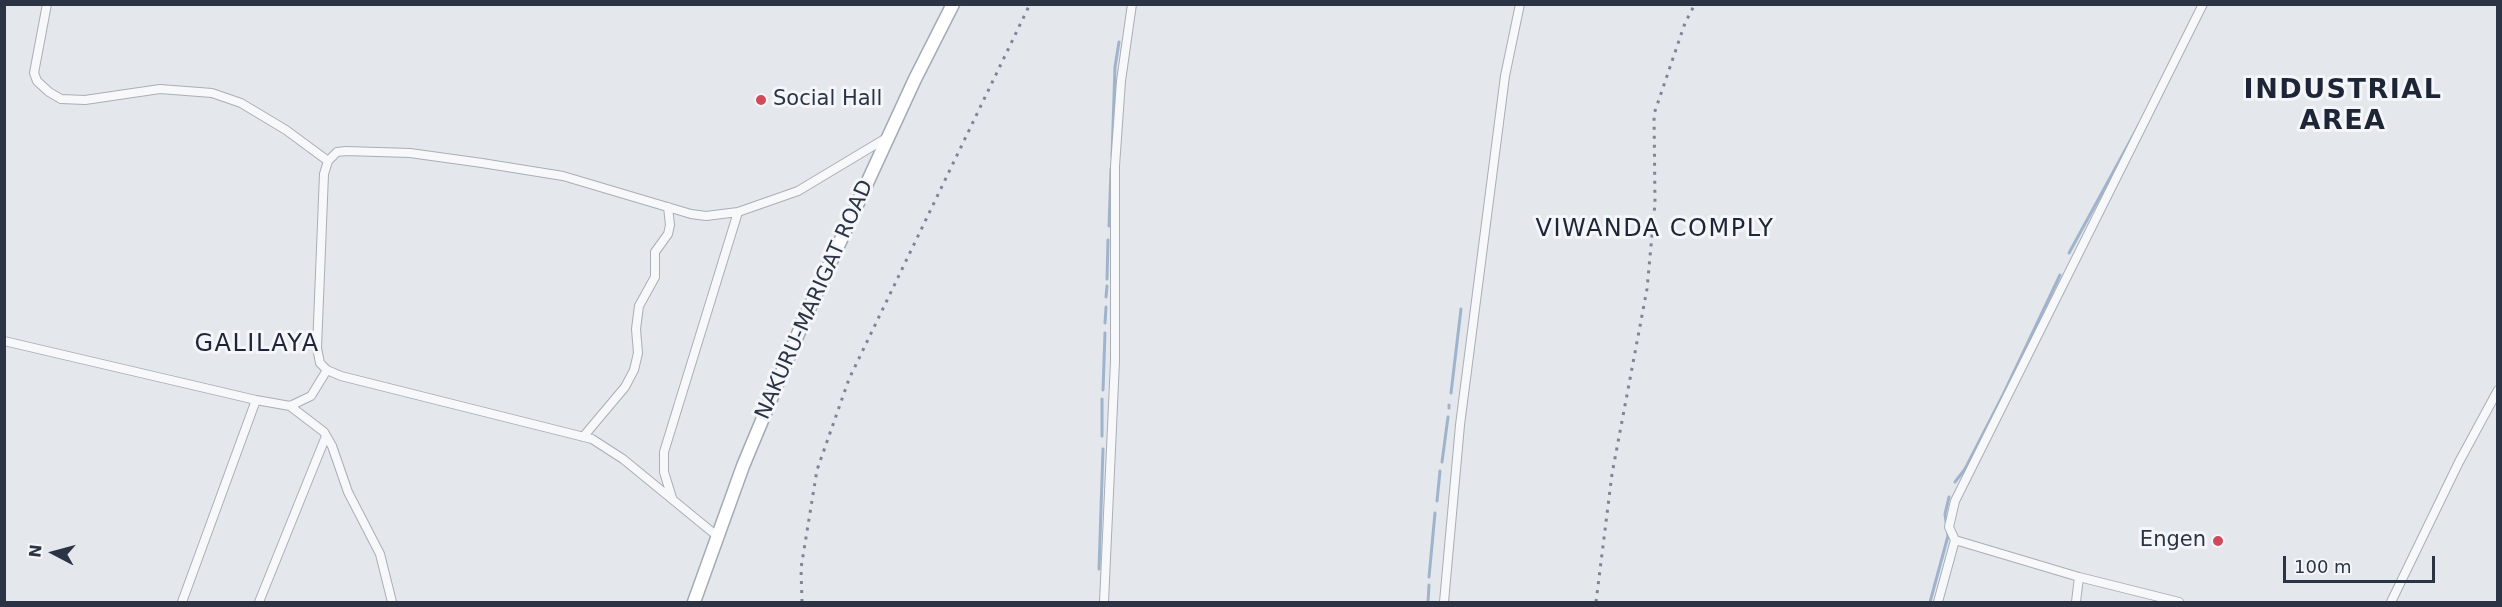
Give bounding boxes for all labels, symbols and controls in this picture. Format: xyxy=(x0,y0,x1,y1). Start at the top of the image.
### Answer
district label: INDUSTRIAL AREA xyxy=(2244,75,2442,138)
place label: Social Hall xyxy=(773,87,882,113)
marker: Social Hall xyxy=(754,93,768,107)
street label: NAKURU-MARIGAT ROAD xyxy=(751,176,879,424)
district label: VIWANDA COMPLY xyxy=(1535,216,1775,244)
district label: GALILAYA xyxy=(194,331,320,359)
north arrow xyxy=(24,523,84,583)
place label: Engen xyxy=(2140,528,2206,554)
marker: Engen xyxy=(2211,534,2225,548)
text: N xyxy=(25,543,46,559)
scale bar xyxy=(2286,544,2438,582)
text: 100 m xyxy=(2294,556,2352,577)

